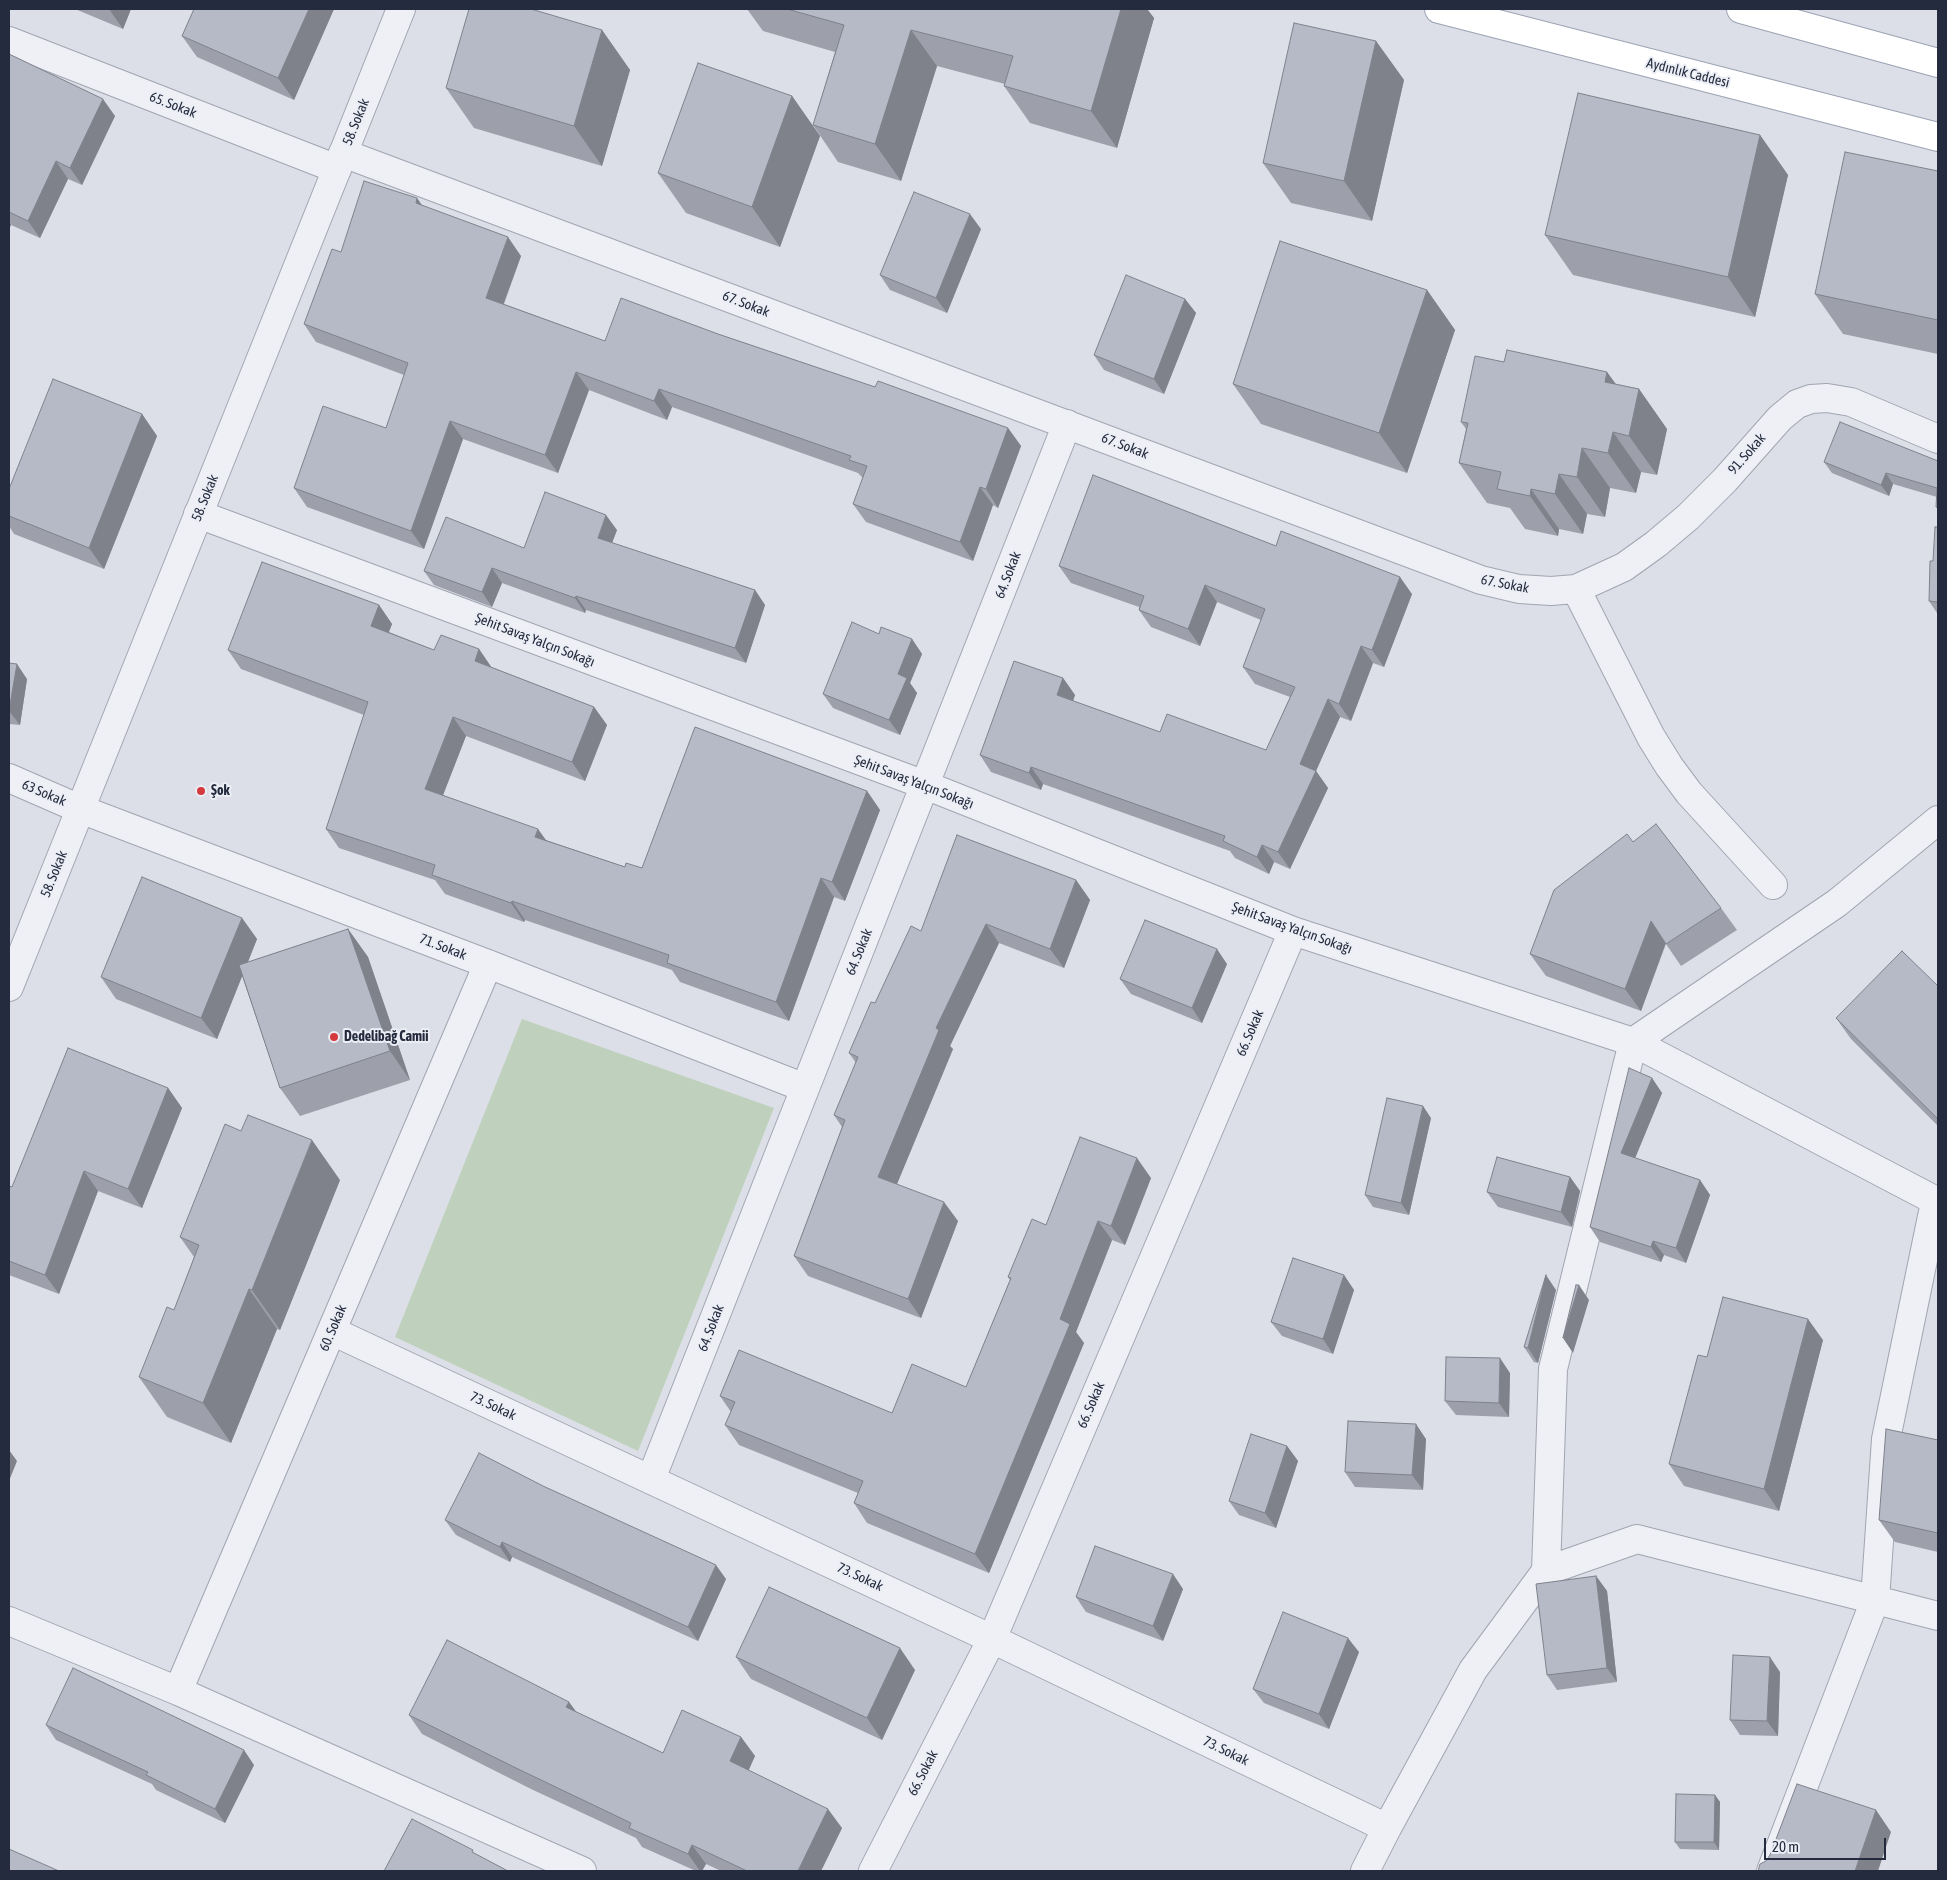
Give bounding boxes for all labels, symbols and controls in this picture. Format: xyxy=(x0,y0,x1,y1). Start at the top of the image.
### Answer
street label: Aydınlık Caddesi xyxy=(1645,55,1731,91)
street label: 65. Sokak xyxy=(147,88,199,122)
street label: 58. Sokak xyxy=(339,96,373,148)
street label: 67. Sokak xyxy=(720,287,772,321)
street label: 67. Sokak xyxy=(1099,429,1151,463)
street label: 91. Sokak xyxy=(1725,430,1769,478)
street label: 58. Sokak xyxy=(188,472,222,524)
street label: 64. Sokak xyxy=(991,549,1025,601)
street label: 67. Sokak xyxy=(1479,571,1531,597)
street label: Şehit Savaş Yalçın Sokağı xyxy=(473,609,597,671)
street label: Şehit Savaş Yalçın Sokağı xyxy=(852,751,976,813)
street label: 63 Sokak xyxy=(19,776,69,810)
place label: Şok xyxy=(211,783,230,799)
marker: Şok xyxy=(195,785,207,797)
street label: 58. Sokak xyxy=(37,848,71,900)
street label: Şehit Savaş Yalçın Sokağı xyxy=(1230,898,1354,958)
street label: 64. Sokak xyxy=(842,926,876,978)
street label: 71. Sokak xyxy=(417,930,469,964)
street label: 66. Sokak xyxy=(1233,1007,1267,1059)
place label: Dedelibağ Camii xyxy=(344,1029,428,1045)
marker: Dedelibağ Camii xyxy=(328,1031,340,1043)
street label: 60. Sokak xyxy=(316,1302,350,1354)
street label: 64. Sokak xyxy=(694,1302,728,1354)
street label: 66. Sokak xyxy=(1074,1379,1108,1431)
street label: 73. Sokak xyxy=(467,1388,519,1424)
street label: 73. Sokak xyxy=(834,1559,886,1595)
street label: 73. Sokak xyxy=(1200,1733,1252,1769)
street label: 66. Sokak xyxy=(904,1747,942,1799)
scale bar xyxy=(1767,1828,1890,1860)
text: 20 m xyxy=(1772,1838,1799,1855)

